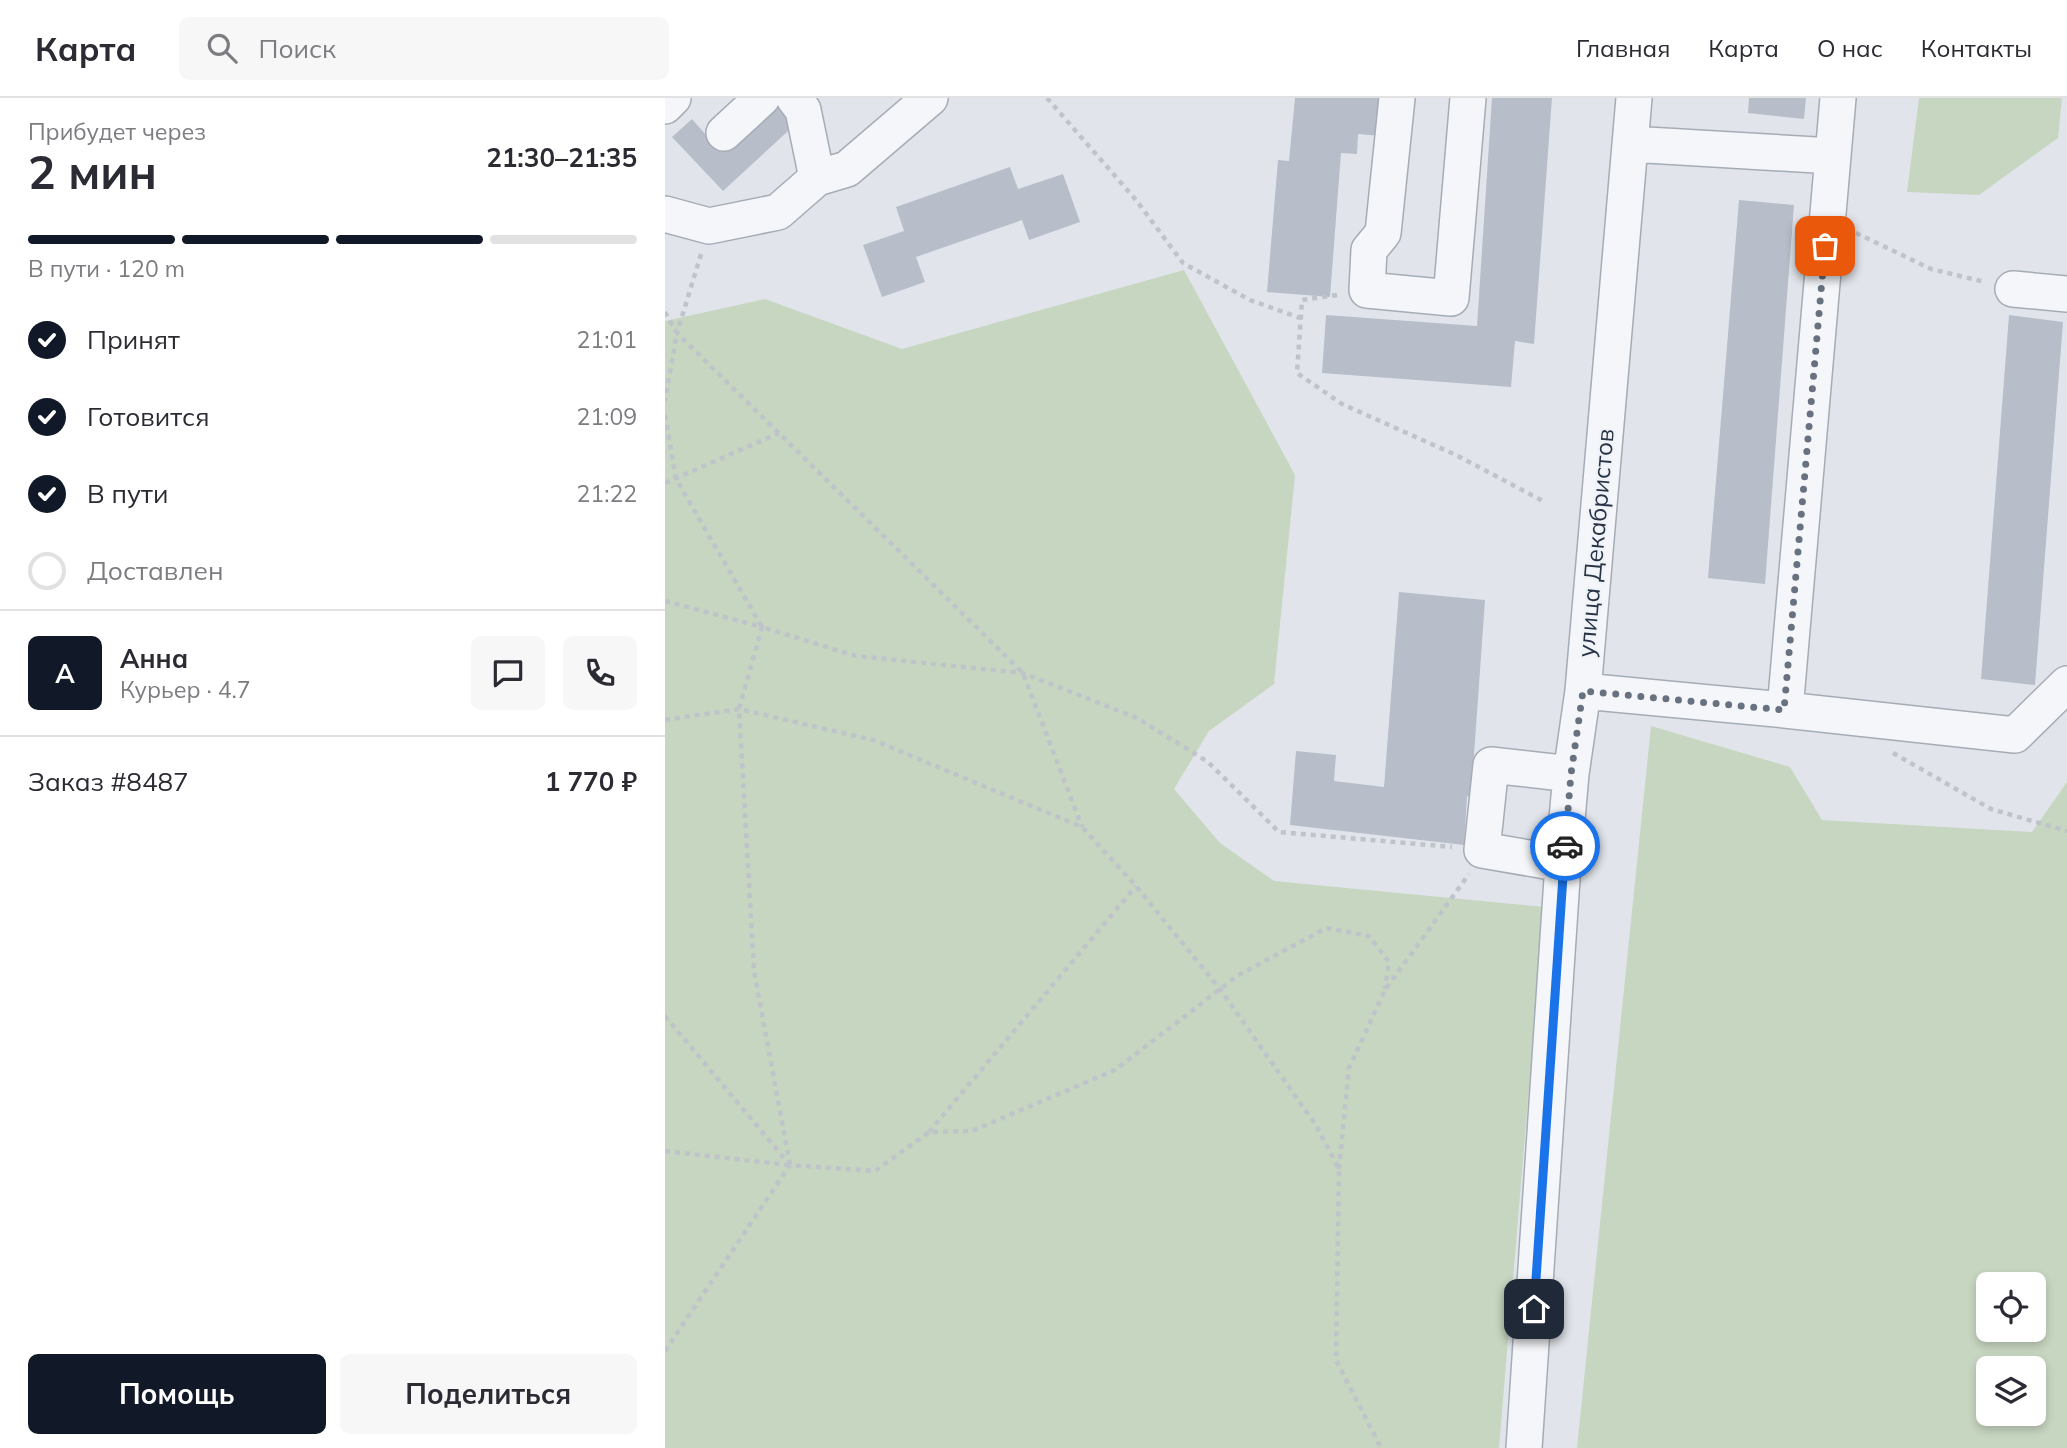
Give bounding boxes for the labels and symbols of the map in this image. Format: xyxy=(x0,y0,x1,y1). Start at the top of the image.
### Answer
pin xyxy=(1795,216,1855,276)
street label: улица Декабристов xyxy=(1570,427,1620,659)
courier xyxy=(1530,811,1600,881)
pin xyxy=(1504,1279,1564,1339)

